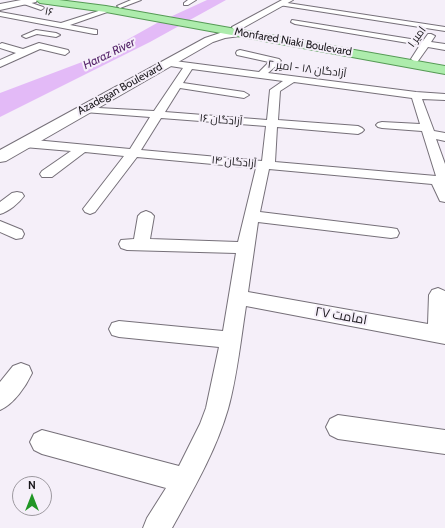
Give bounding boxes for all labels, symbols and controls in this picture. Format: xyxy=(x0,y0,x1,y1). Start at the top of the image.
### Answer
street label: ۱۶ xyxy=(43,5,55,19)
street label: امیر ۱ xyxy=(405,24,429,50)
street label: Monfared Niaki Boulevard xyxy=(233,25,353,59)
water label: Haraz River xyxy=(81,35,137,73)
street label: آزادگان ۱۸ - امیر ۲ xyxy=(267,58,347,80)
street label: Azadegan Boulevard xyxy=(75,60,165,118)
street label: آزادگان ۱۶ xyxy=(199,112,243,128)
street label: آزادگان ۱۴ xyxy=(211,153,257,171)
street label: امامت ۲۷ xyxy=(314,304,368,328)
north arrow xyxy=(12,476,52,516)
text: N xyxy=(28,478,36,492)

